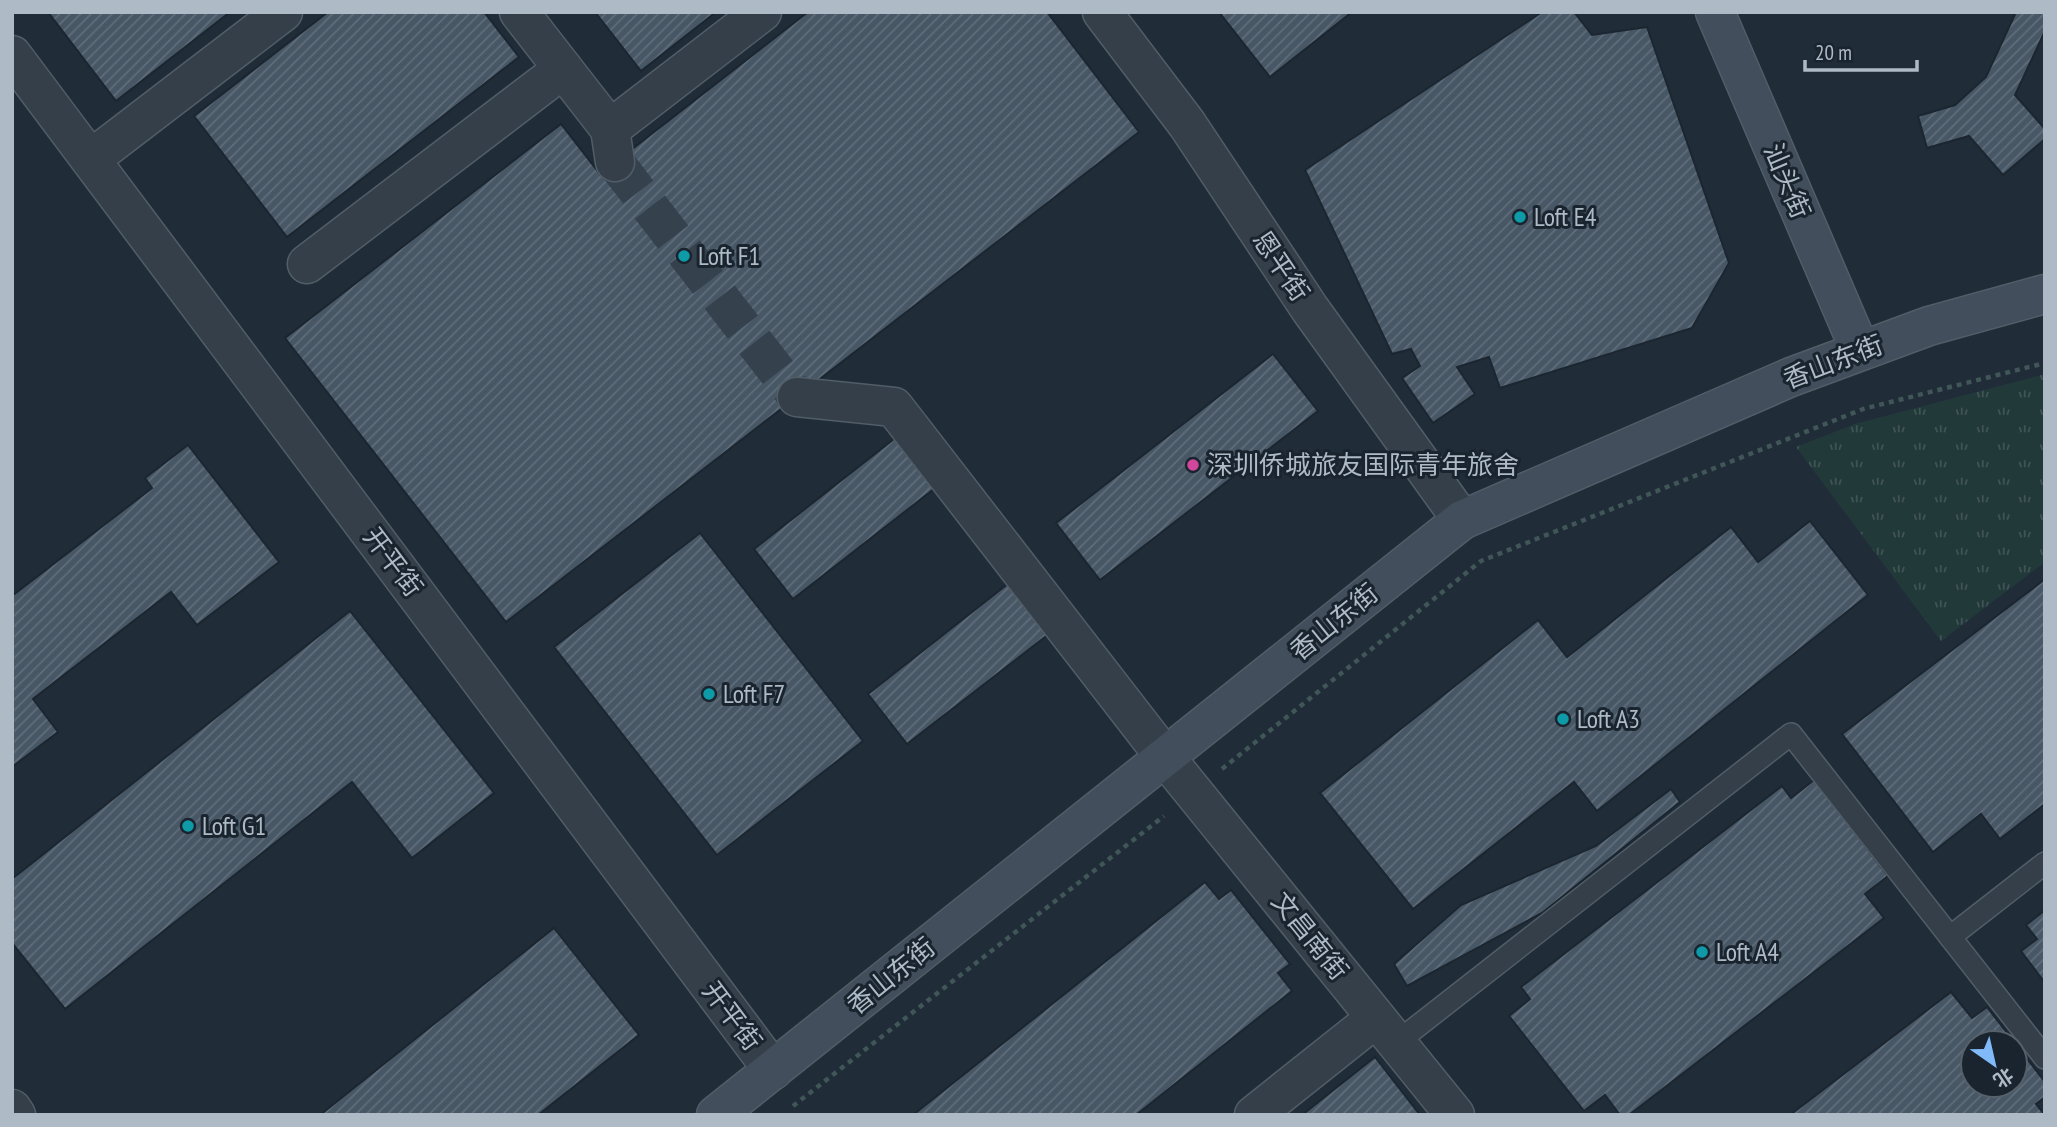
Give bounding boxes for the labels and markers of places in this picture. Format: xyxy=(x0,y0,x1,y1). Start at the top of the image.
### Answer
place label: Loft E4 xyxy=(1534,200,1597,233)
marker: Loft E4 xyxy=(1512,209,1528,225)
place label: Loft F1 xyxy=(698,239,760,272)
marker: Loft F1 xyxy=(676,248,692,264)
place label: 深圳侨城旅友国际青年旅舍 xyxy=(1207,448,1519,481)
marker: 深圳侨城旅友国际青年旅舍 xyxy=(1185,457,1201,473)
place label: Loft F7 xyxy=(723,677,785,710)
marker: Loft F7 xyxy=(701,686,717,702)
place label: Loft A3 xyxy=(1577,702,1640,735)
marker: Loft A3 xyxy=(1555,711,1571,727)
place label: Loft G1 xyxy=(202,809,266,842)
marker: Loft G1 xyxy=(180,818,196,834)
place label: Loft A4 xyxy=(1716,935,1779,968)
marker: Loft A4 xyxy=(1694,944,1710,960)

